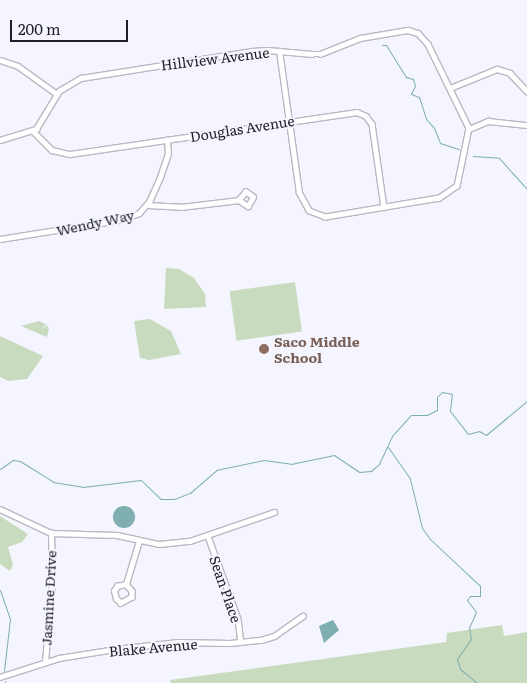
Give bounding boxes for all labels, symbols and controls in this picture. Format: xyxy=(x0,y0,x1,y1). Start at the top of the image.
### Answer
scale bar xyxy=(12,10,130,42)
text: 200 m xyxy=(18,17,61,40)
street label: Hillview Avenue xyxy=(160,43,270,73)
street label: Douglas Avenue xyxy=(188,111,296,145)
street label: Wendy Way xyxy=(55,206,135,238)
place label: Saco Middle School xyxy=(274,333,360,366)
marker: Saco Middle School xyxy=(258,343,270,355)
street label: Jasmine Drive xyxy=(37,550,59,646)
street label: Sean Place xyxy=(207,553,245,625)
street label: Blake Avenue xyxy=(108,635,198,659)

